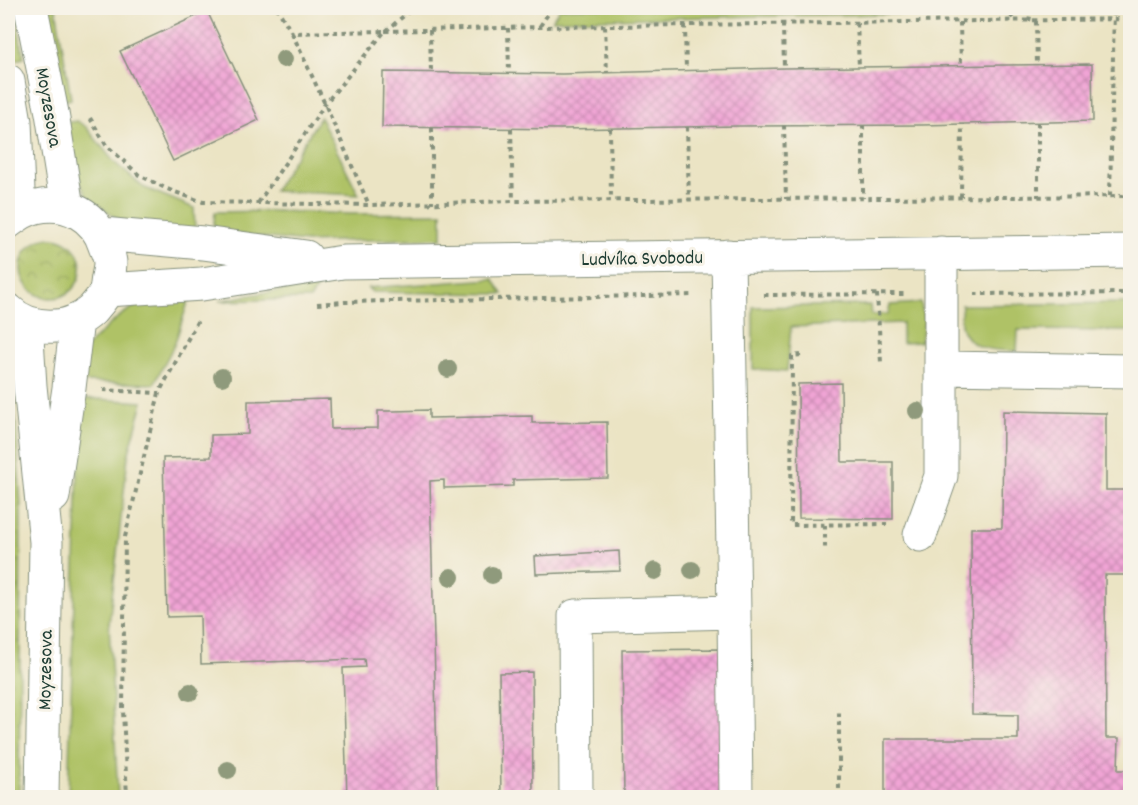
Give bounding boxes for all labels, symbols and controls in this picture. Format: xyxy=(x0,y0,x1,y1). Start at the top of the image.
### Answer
street label: Moyzesova xyxy=(26,66,68,150)
street label: Ludvíka Svobodu xyxy=(581,245,703,275)
street label: Moyzesova xyxy=(32,629,62,710)

